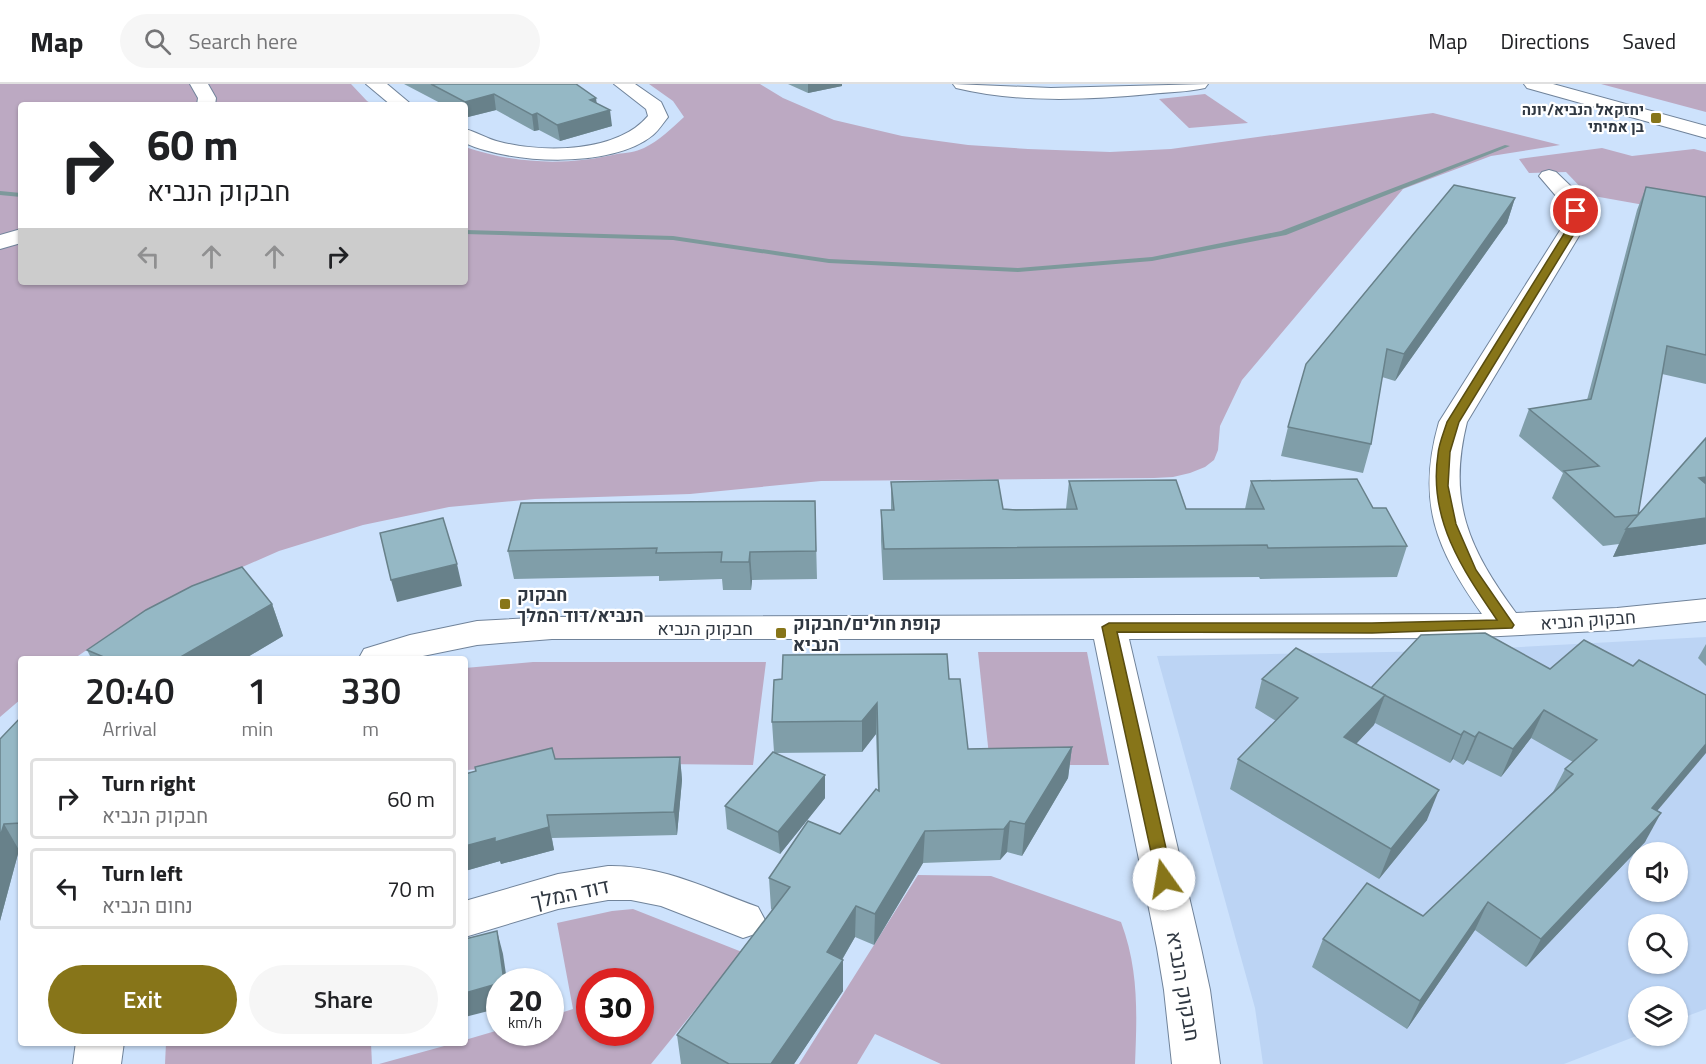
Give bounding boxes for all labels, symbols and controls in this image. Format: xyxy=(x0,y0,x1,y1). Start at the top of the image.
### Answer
search box xyxy=(120,14,540,68)
text: Map xyxy=(30,20,84,63)
text: Search here xyxy=(189,24,298,58)
icon: search xyxy=(141,25,174,58)
text: Map xyxy=(1428,25,1468,57)
text: Directions xyxy=(1501,25,1590,57)
text: Saved xyxy=(1623,25,1676,57)
place label: יחזקאל הנביא/יונה בן אמיתי xyxy=(1522,98,1644,138)
marker: יחזקאל הנביא/יונה בן אמיתי xyxy=(1649,111,1663,125)
text: 60 m xyxy=(147,112,239,176)
icon: right xyxy=(48,126,126,204)
text: חבקוק הנביא xyxy=(147,170,290,211)
pin xyxy=(1550,185,1601,236)
icon: arrive xyxy=(1559,194,1592,227)
icon: left xyxy=(132,240,165,273)
icon: ahead xyxy=(195,240,228,273)
icon: ahead xyxy=(258,240,291,273)
icon: right xyxy=(321,240,354,273)
place label: חבקוק הנביא/דוד המלך xyxy=(517,581,644,629)
marker: חבקוק הנביא/דוד המלך xyxy=(498,597,512,611)
street label: חבקוק הנביא xyxy=(1539,603,1637,637)
place label: קופת חולים/חבקוק הנביא xyxy=(793,610,941,658)
street label: חבקוק הנביא xyxy=(657,615,753,642)
marker: קופת חולים/חבקוק הנביא xyxy=(774,626,788,640)
text: 20:40 xyxy=(85,663,174,718)
text: 1 xyxy=(247,663,267,718)
text: 330 xyxy=(340,663,401,718)
text: Arrival xyxy=(103,713,157,744)
text: min xyxy=(241,713,273,744)
text: m xyxy=(362,713,379,744)
text: Turn right xyxy=(102,766,196,800)
icon: right xyxy=(51,782,84,815)
text: 60 m xyxy=(387,782,435,816)
text: חבקוק הנביא xyxy=(102,800,208,831)
map controls xyxy=(1628,842,1688,1046)
button: sound xyxy=(1628,842,1688,902)
position arrow xyxy=(1132,847,1196,911)
text: Turn left xyxy=(102,856,183,890)
street label: דוד המלך xyxy=(528,869,612,917)
icon: left xyxy=(51,872,84,905)
text: 70 m xyxy=(387,872,435,906)
text: נחום הנביא xyxy=(102,890,193,921)
button: search xyxy=(1628,914,1688,974)
street label: חבקוק הנביא xyxy=(1159,928,1209,1044)
button: Exit xyxy=(48,965,237,1034)
button: Share xyxy=(249,965,438,1034)
speed limit sign: 30 xyxy=(576,968,654,1046)
text: 20 xyxy=(508,977,542,1023)
button: layers xyxy=(1628,986,1688,1046)
text: km/h xyxy=(508,1011,542,1034)

